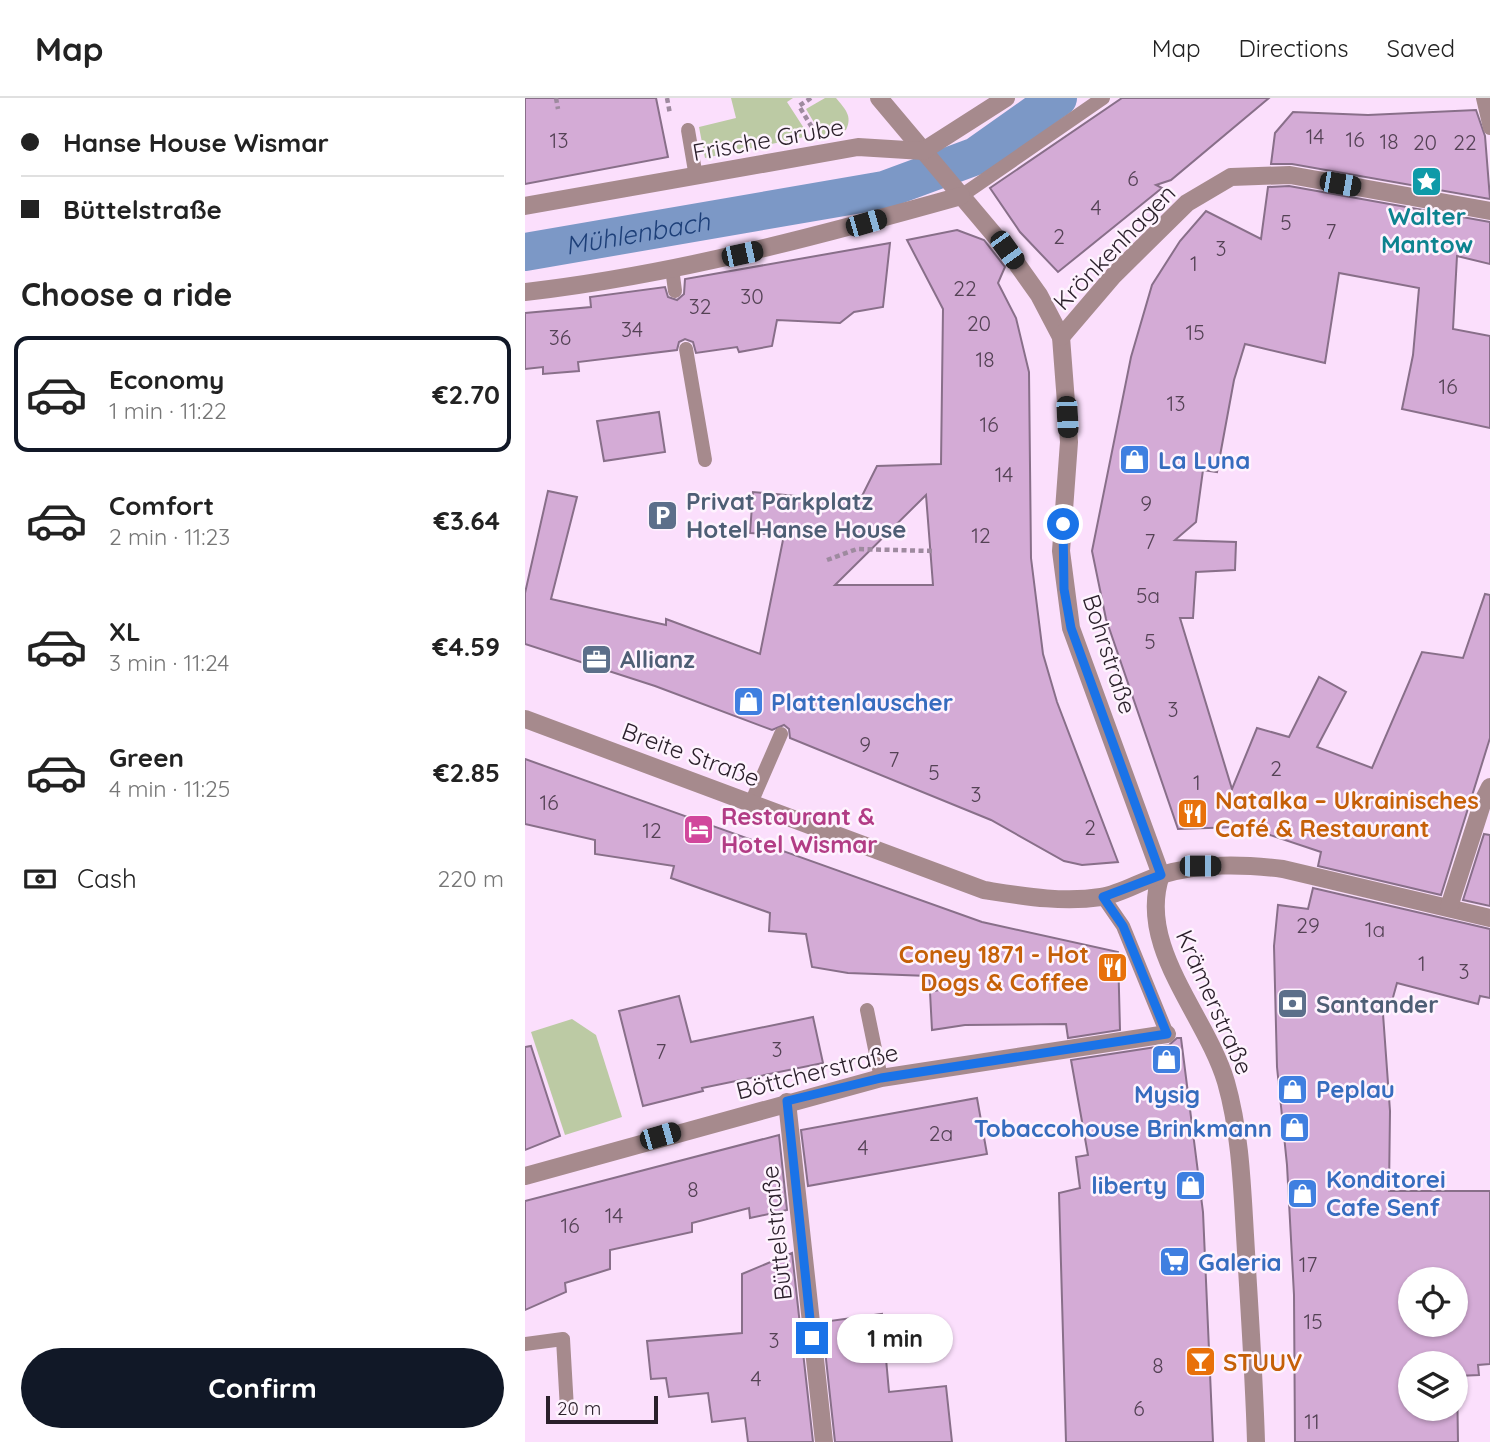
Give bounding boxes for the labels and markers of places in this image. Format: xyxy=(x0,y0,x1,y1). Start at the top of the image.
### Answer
place icon: Walter Mantow xyxy=(1410,165,1444,199)
place label: Walter Mantow xyxy=(1381,201,1473,259)
shop icon: La Luna xyxy=(1118,443,1152,477)
place label: La Luna xyxy=(1158,445,1250,475)
place label: Privat Parkplatz Hotel Hanse House xyxy=(686,486,906,544)
parking icon: Privat Parkplatz Hotel Hanse House xyxy=(646,498,680,532)
office icon: Allianz xyxy=(580,642,614,676)
place label: Allianz xyxy=(620,644,695,674)
shop icon: Plattenlauscher xyxy=(731,685,765,719)
place label: Plattenlauscher xyxy=(771,687,953,717)
place label: Natalka – Ukrainisches Café & Restaurant xyxy=(1215,785,1479,843)
restaurant icon: Natalka – Ukrainisches Café & Restaurant xyxy=(1175,797,1209,831)
place label: Restaurant & Hotel Wismar xyxy=(721,801,878,859)
hotel icon: Restaurant & Hotel Wismar xyxy=(681,813,715,847)
place label: Coney 1871 - Hot Dogs & Coffee xyxy=(899,939,1089,997)
restaurant icon: Coney 1871 - Hot Dogs & Coffee xyxy=(1095,951,1129,985)
bank icon: Santander xyxy=(1276,987,1310,1021)
place label: Santander xyxy=(1316,989,1439,1019)
shop icon: Mysig xyxy=(1150,1043,1184,1077)
shop icon: Peplau xyxy=(1276,1072,1310,1106)
place label: Peplau xyxy=(1316,1074,1395,1104)
place label: Mysig xyxy=(1134,1079,1200,1109)
shop icon: Tobaccohouse Brinkmann xyxy=(1278,1111,1312,1145)
place label: Tobaccohouse Brinkmann xyxy=(974,1113,1272,1143)
place label: Konditorei Cafe Senf xyxy=(1326,1164,1446,1222)
shop icon: liberty xyxy=(1173,1168,1207,1202)
place label: liberty xyxy=(1091,1170,1167,1200)
shop icon: Konditorei Cafe Senf xyxy=(1286,1176,1320,1210)
supermarket icon: Galeria xyxy=(1158,1245,1192,1279)
place label: Galeria xyxy=(1198,1247,1282,1277)
bar icon: STUUV xyxy=(1183,1345,1217,1379)
place label: STUUV xyxy=(1223,1347,1302,1377)

